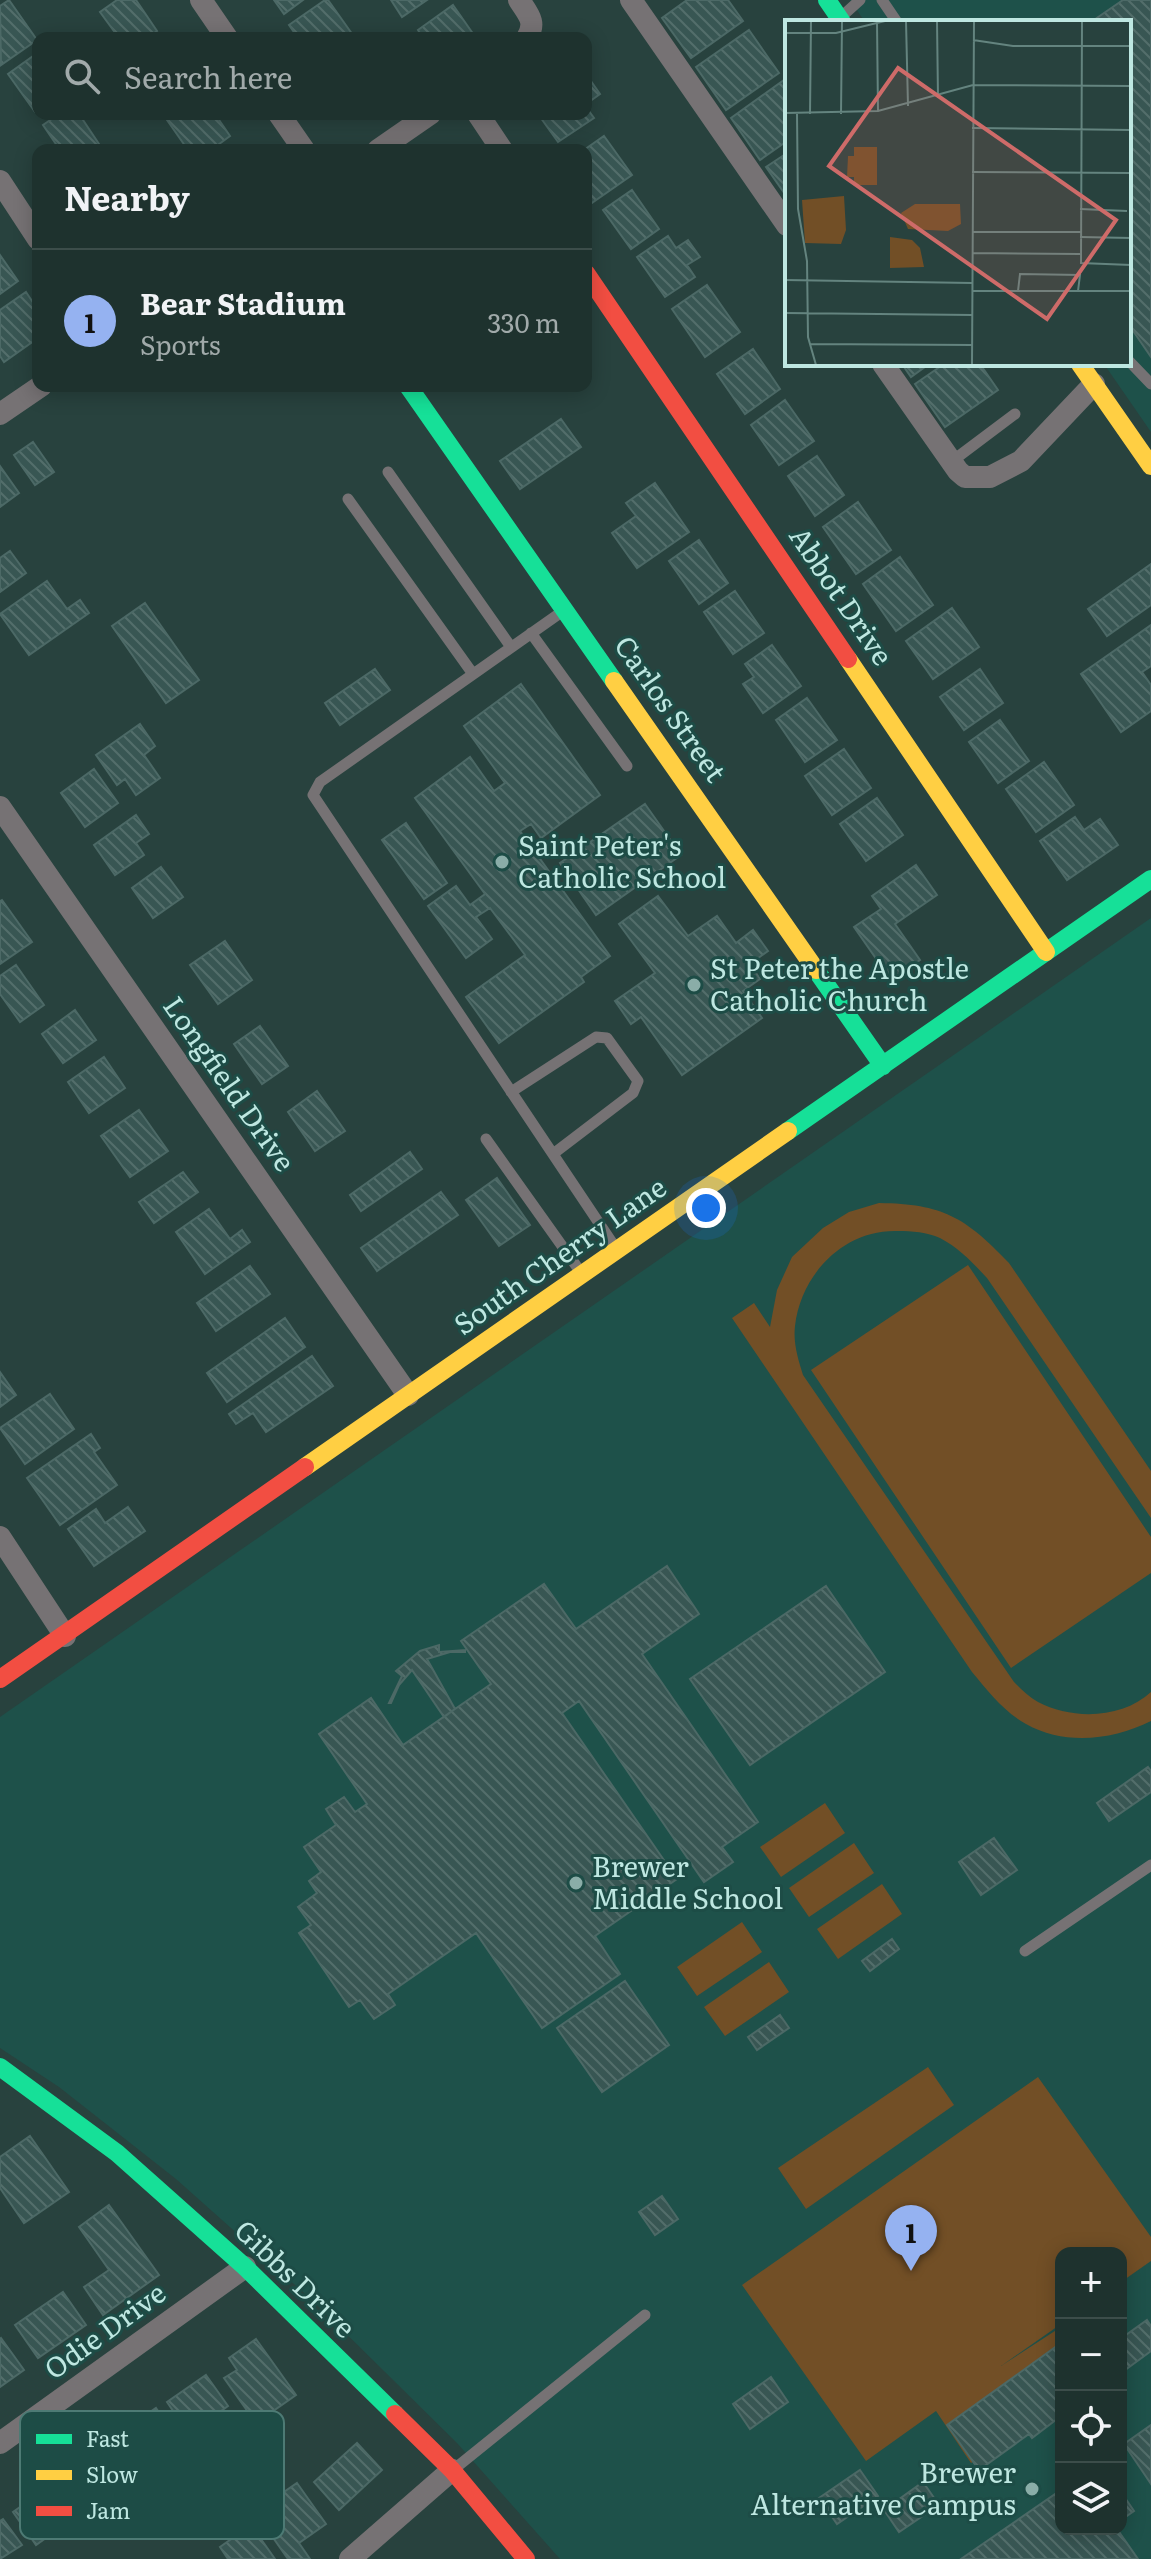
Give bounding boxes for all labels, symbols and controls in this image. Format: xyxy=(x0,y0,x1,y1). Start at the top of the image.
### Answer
inset map xyxy=(785,20,1131,366)
search box xyxy=(32,32,592,120)
icon: search xyxy=(60,54,104,98)
text: Search here xyxy=(124,54,292,98)
text: Nearby xyxy=(64,171,190,221)
text: Bear Stadium xyxy=(140,280,346,324)
text: 1 xyxy=(85,302,95,341)
text: 330 m xyxy=(487,302,560,341)
text: Sports xyxy=(140,324,221,363)
street label: Abbot Drive xyxy=(781,517,905,673)
street label: Carlos Street xyxy=(606,626,738,790)
place label: Saint Peter's Catholic School xyxy=(518,823,726,897)
marker: Saint Peter's Catholic School xyxy=(493,853,511,871)
place label: St Peter the Apostle Catholic Church xyxy=(710,946,969,1020)
marker: St Peter the Apostle Catholic Church xyxy=(685,976,703,994)
street label: Longfield Drive xyxy=(154,987,307,1179)
street label: South Cherry Lane xyxy=(444,1165,674,1344)
your location xyxy=(686,1188,726,1228)
place label: Brewer Middle School xyxy=(592,1844,783,1918)
marker: Brewer Middle School xyxy=(567,1874,585,1892)
pin: 1 xyxy=(885,2205,937,2271)
street label: Gibbs Drive xyxy=(226,2209,366,2346)
map controls xyxy=(1055,2247,1127,2535)
button: + xyxy=(1055,2247,1127,2319)
street label: Odie Drive xyxy=(34,2271,173,2388)
button: − xyxy=(1055,2319,1127,2391)
button: locate xyxy=(1055,2391,1127,2463)
legend xyxy=(20,2411,284,2539)
text: Fast xyxy=(86,2421,129,2454)
place label: Brewer Alternative Campus xyxy=(751,2450,1017,2524)
text: Slow xyxy=(86,2457,138,2490)
button: layers xyxy=(1055,2463,1127,2535)
marker: Brewer Alternative Campus xyxy=(1023,2480,1041,2498)
text: Jam xyxy=(86,2493,130,2526)

